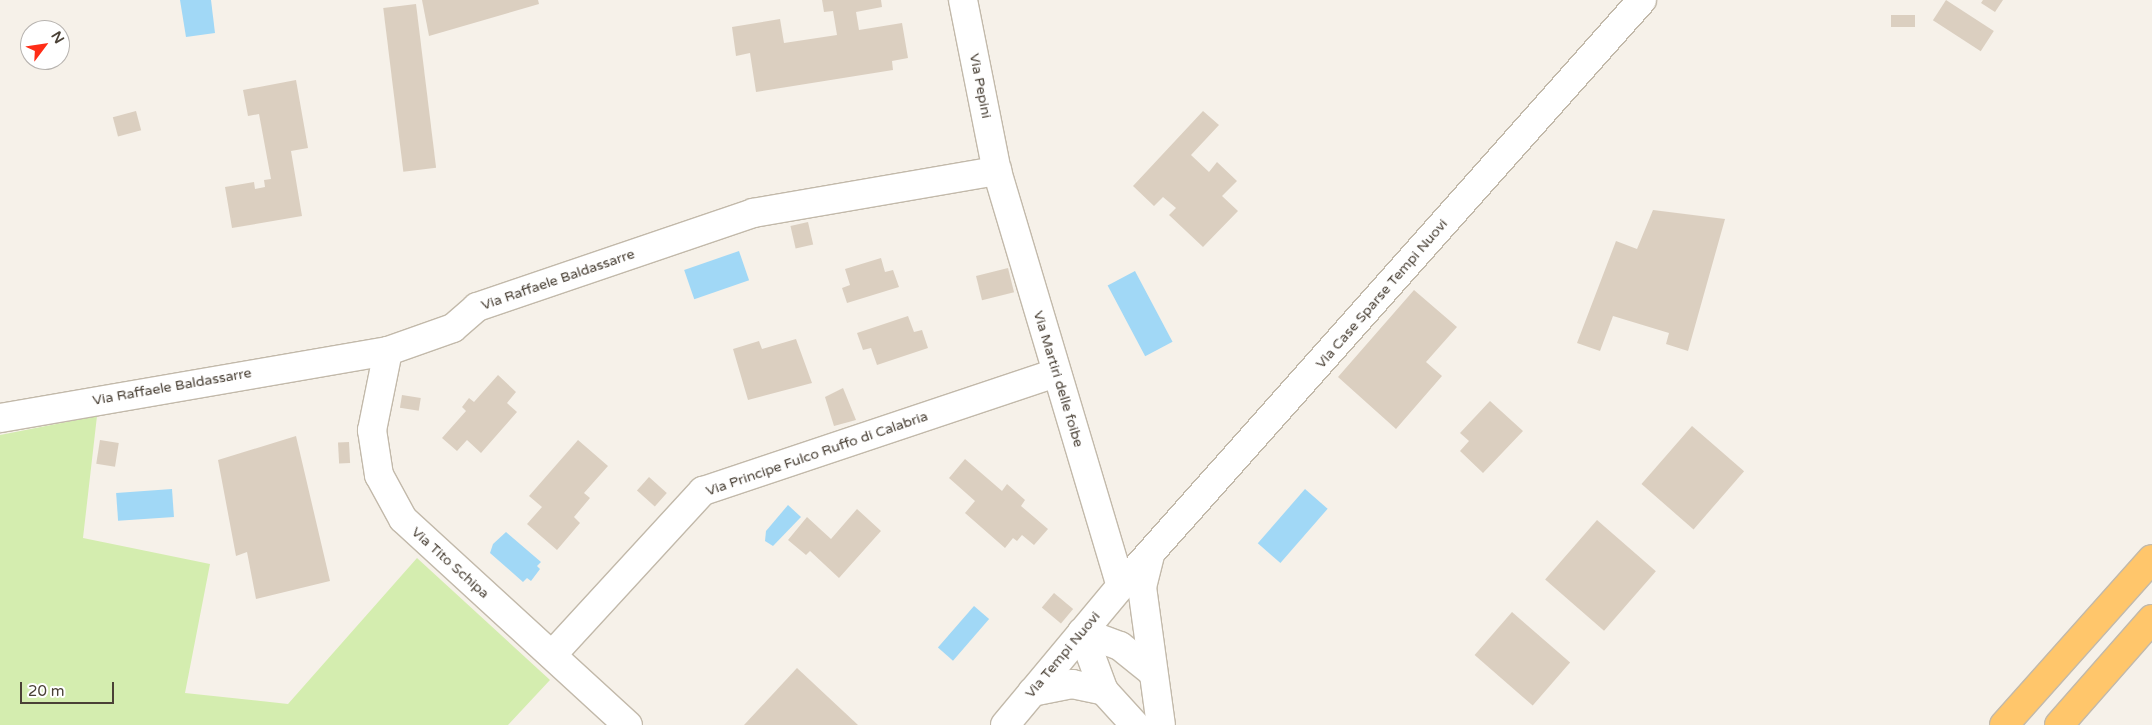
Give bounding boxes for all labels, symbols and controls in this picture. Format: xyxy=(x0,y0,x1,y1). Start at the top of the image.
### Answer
north arrow xyxy=(20,20,70,70)
text: N xyxy=(47,28,68,47)
street label: Via Pepini xyxy=(965,52,995,120)
street label: Via Case Sparse Tempi Nuovi xyxy=(1312,216,1452,372)
street label: Via Raffaele Baldassarre xyxy=(479,246,637,314)
street label: Via Martiri delle foibe xyxy=(1029,309,1087,449)
street label: Via Raffaele Baldassarre xyxy=(91,365,253,409)
street label: Via Principe Fulco Ruffo di Calabria xyxy=(704,408,930,500)
street label: Via Tito Schipa xyxy=(408,524,492,602)
street label: Via Tempi Nuovi xyxy=(1022,608,1104,702)
scale bar xyxy=(22,672,116,704)
text: 20 m xyxy=(28,682,65,700)

